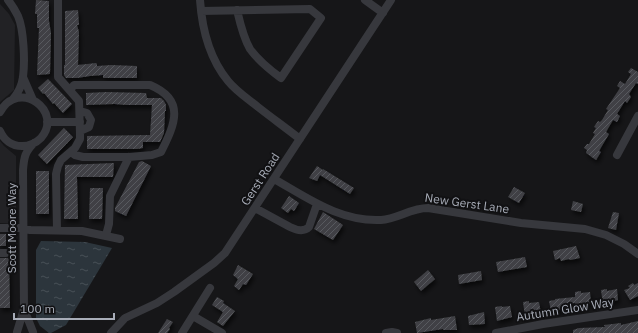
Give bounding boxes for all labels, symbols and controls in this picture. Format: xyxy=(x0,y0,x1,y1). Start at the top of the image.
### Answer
street label: Gerst Road xyxy=(237,150,283,208)
street label: Scott Moore Way xyxy=(4,183,19,273)
street label: New Gerst Lane xyxy=(424,190,511,216)
street label: Autumn Glow Way xyxy=(515,294,615,324)
scale bar xyxy=(14,295,114,321)
text: 100 m xyxy=(20,301,55,316)

